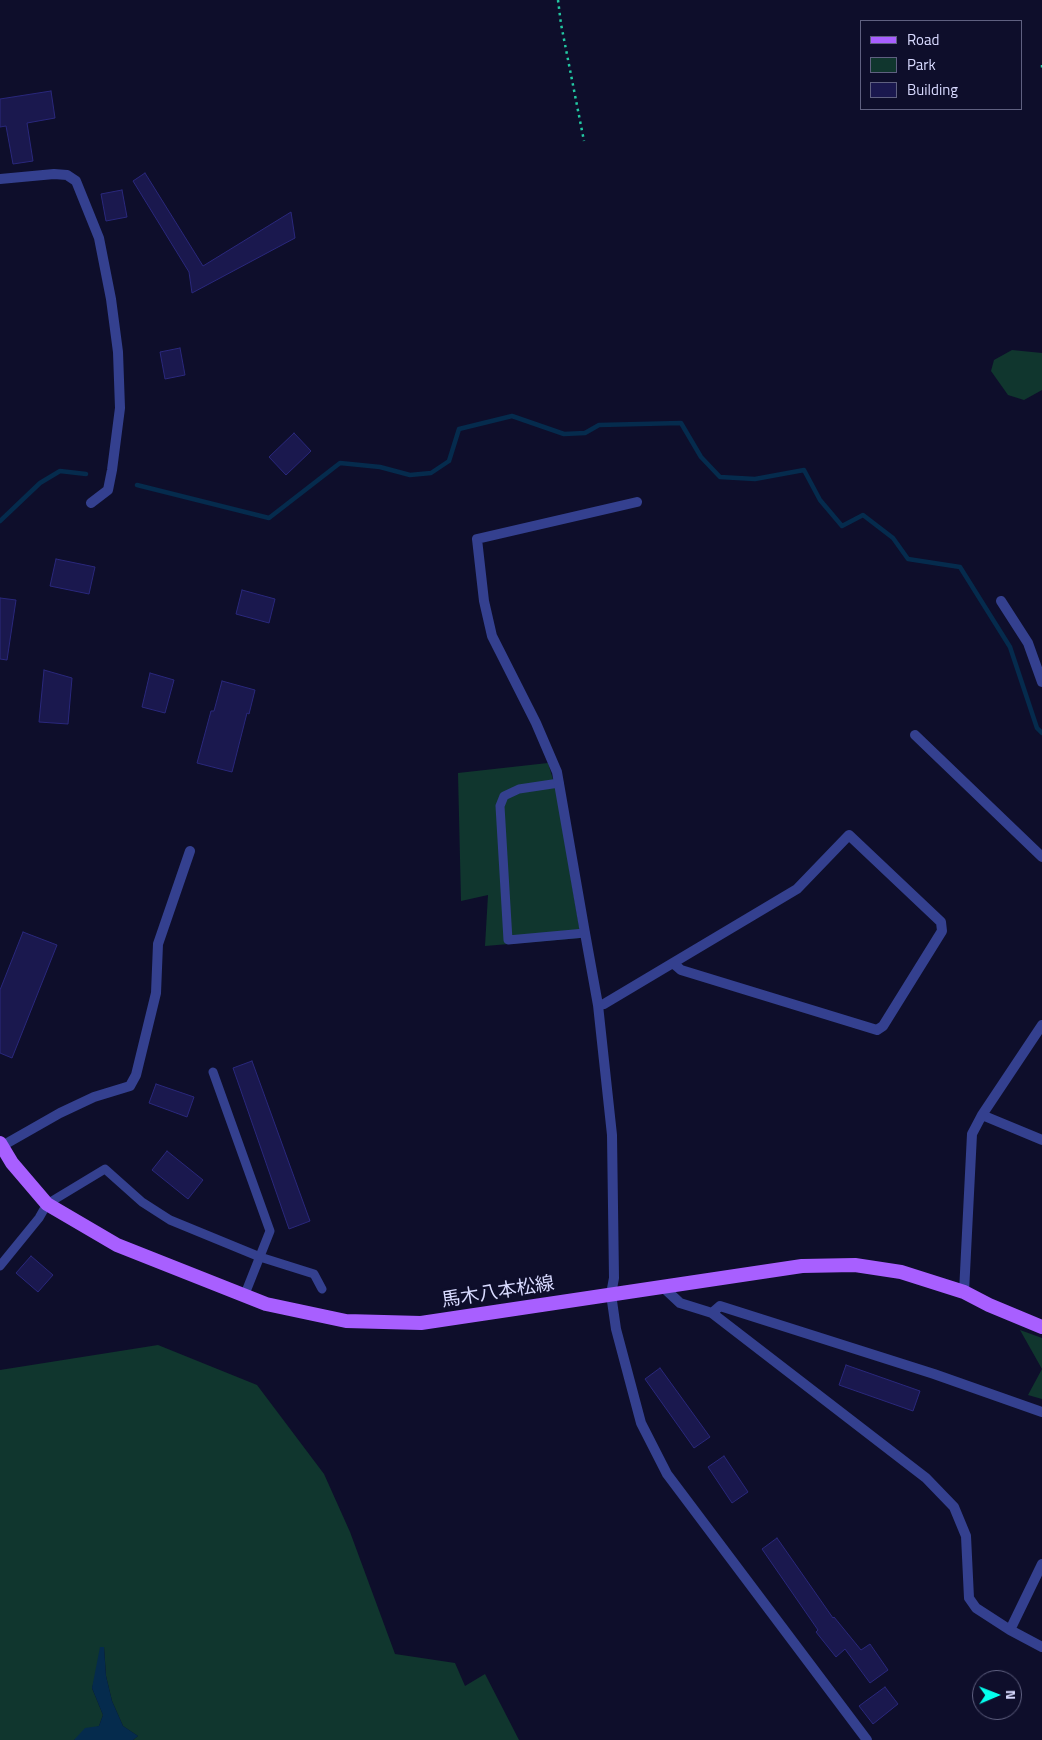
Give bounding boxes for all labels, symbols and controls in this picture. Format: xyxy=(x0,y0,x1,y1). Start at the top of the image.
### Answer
legend xyxy=(860,20,1022,110)
text: Road xyxy=(907,28,939,51)
text: Park xyxy=(907,53,936,76)
text: Building xyxy=(907,78,958,101)
street label: 馬木八本松線 xyxy=(440,1273,556,1313)
north arrow xyxy=(972,1670,1022,1720)
text: N xyxy=(1001,1690,1022,1700)

